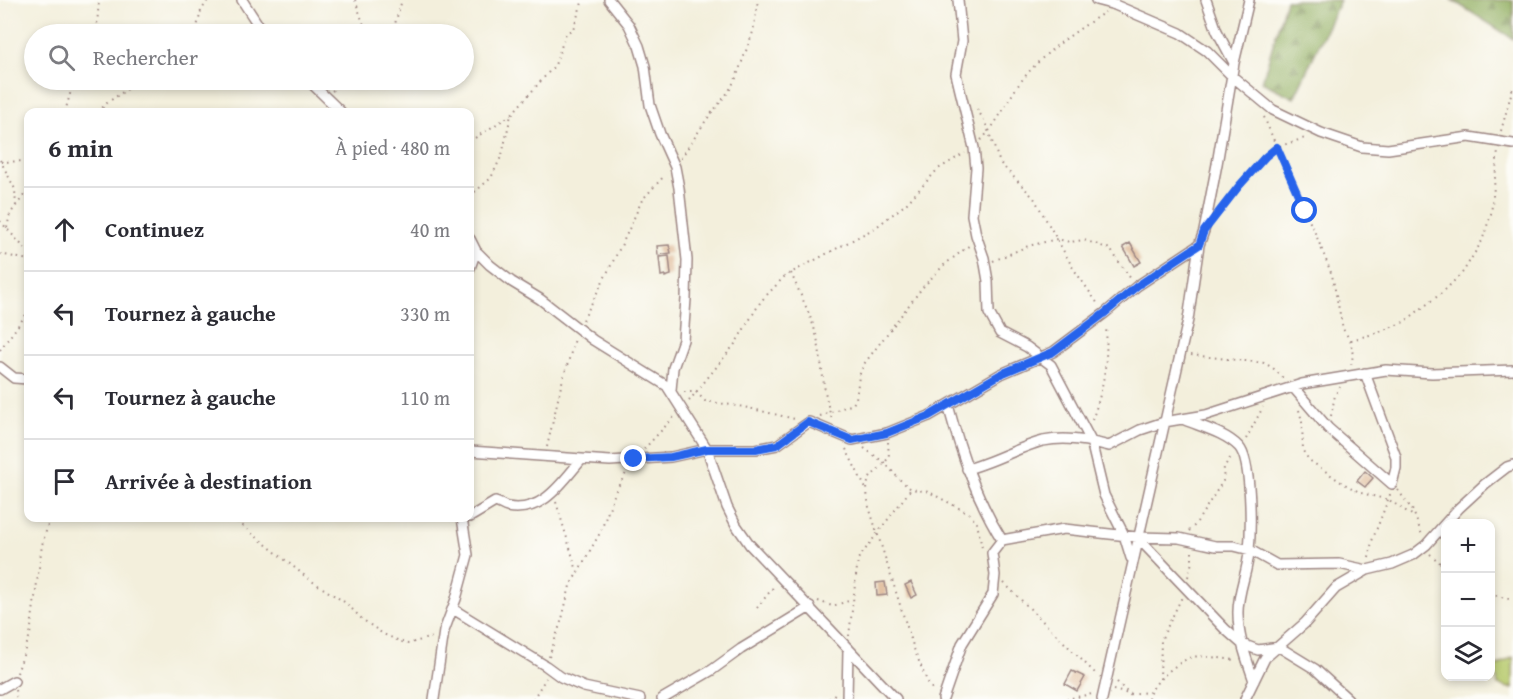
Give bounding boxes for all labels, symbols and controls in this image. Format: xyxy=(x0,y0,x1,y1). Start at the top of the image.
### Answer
search box xyxy=(24,24,474,90)
icon: search xyxy=(45,41,78,74)
text: Rechercher xyxy=(93,41,198,73)
text: 6 min xyxy=(48,128,113,167)
text: À pied · 480 m xyxy=(335,133,450,162)
route start xyxy=(1291,197,1317,223)
icon: ahead xyxy=(48,213,81,246)
text: Continuez xyxy=(105,213,204,245)
text: 40 m xyxy=(410,215,450,244)
icon: left xyxy=(48,297,81,330)
text: Tournez à gauche xyxy=(105,297,276,329)
text: 330 m xyxy=(400,299,450,328)
icon: left xyxy=(48,381,81,414)
text: Tournez à gauche xyxy=(105,381,276,413)
text: 110 m xyxy=(400,383,450,412)
route end xyxy=(620,445,646,471)
icon: arrive xyxy=(48,465,81,498)
text: Arrivée à destination xyxy=(105,465,312,497)
map controls xyxy=(1441,519,1495,681)
button: + xyxy=(1441,519,1495,573)
button: − xyxy=(1441,573,1495,627)
button: layers xyxy=(1441,627,1495,681)

